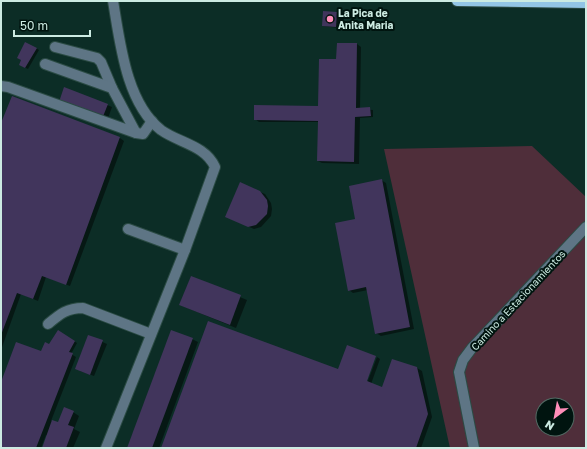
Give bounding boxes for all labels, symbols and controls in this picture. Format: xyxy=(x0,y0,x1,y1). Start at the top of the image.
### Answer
place label: La Pica de Anita Maria xyxy=(338,7,394,31)
scale bar xyxy=(14,12,90,38)
marker: La Pica de Anita Maria xyxy=(325,14,335,24)
text: 50 m xyxy=(20,18,48,33)
street label: Camino a Estacionamientos xyxy=(468,247,568,353)
north arrow xyxy=(535,397,575,437)
text: N xyxy=(542,418,556,434)

